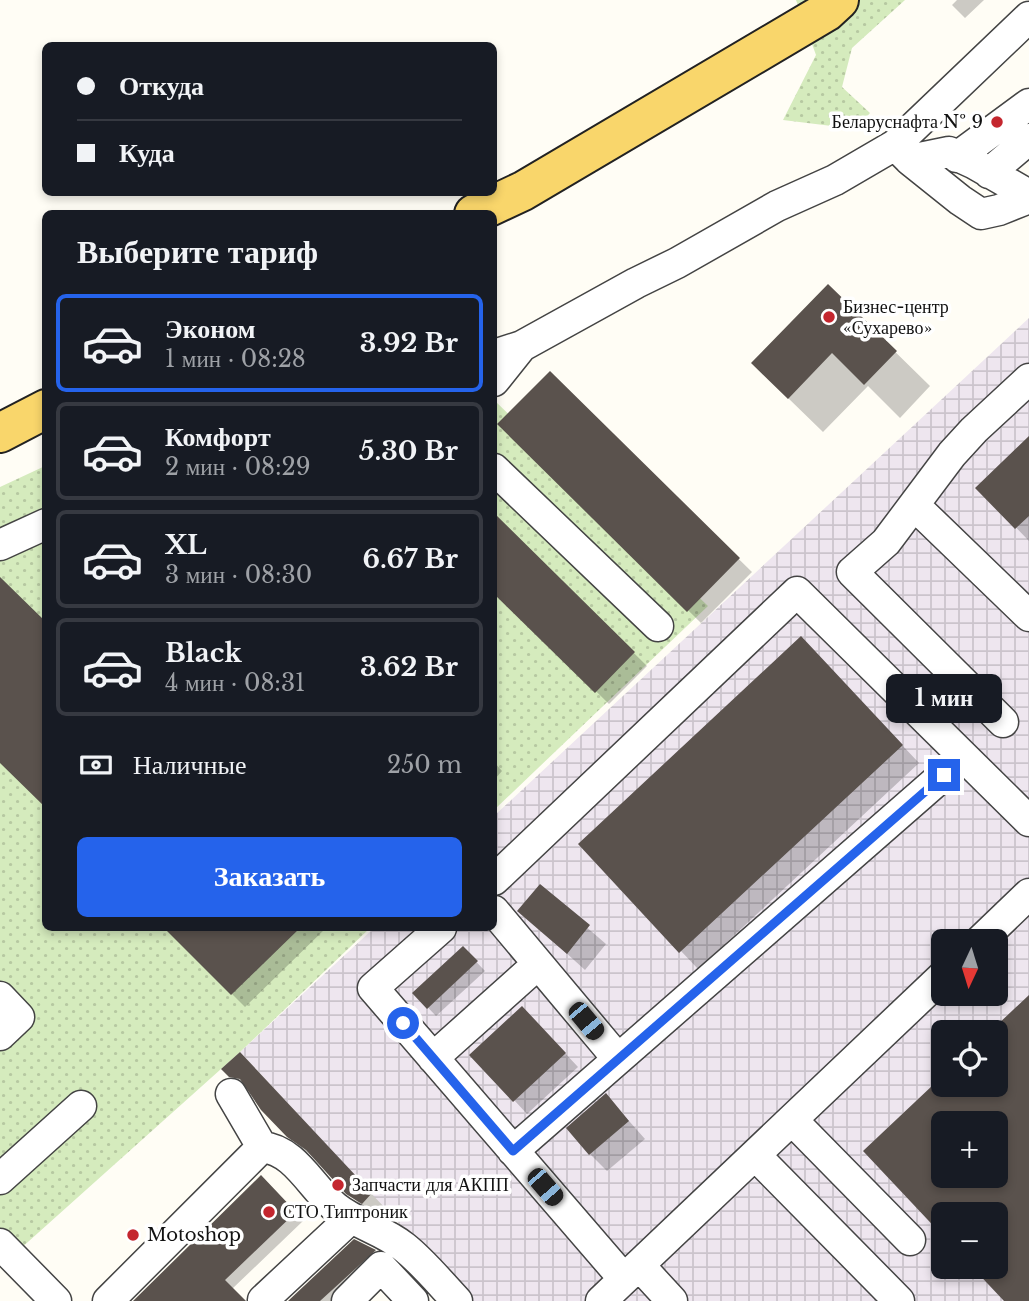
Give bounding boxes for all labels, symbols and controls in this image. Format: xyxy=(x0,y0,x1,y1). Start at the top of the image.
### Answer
text: Откуда xyxy=(119,70,204,102)
place label: Беларуснафта № 9 xyxy=(832,111,983,133)
marker: Беларуснафта № 9 xyxy=(989,114,1005,130)
text: Куда xyxy=(119,137,175,169)
text: Выберите тариф xyxy=(77,232,318,272)
place label: Бизнес-центр «Сухарево» xyxy=(843,296,949,339)
marker: Бизнес-центр «Сухарево» xyxy=(821,309,837,325)
icon: car xyxy=(81,312,144,375)
text: Эконом xyxy=(165,313,255,345)
text: 3.92 Br xyxy=(360,327,458,359)
text: 1 мин · 08:28 xyxy=(165,345,306,373)
icon: car xyxy=(81,420,144,483)
text: Комфорт xyxy=(165,421,271,453)
text: 5.30 Br xyxy=(359,435,458,467)
text: 2 мин · 08:29 xyxy=(165,453,311,481)
icon: car xyxy=(81,528,144,591)
text: XL xyxy=(165,529,207,561)
text: 6.67 Br xyxy=(363,543,458,575)
text: 3 мин · 08:30 xyxy=(165,561,312,589)
icon: car xyxy=(81,636,144,699)
text: Black xyxy=(165,637,242,669)
text: 3.62 Br xyxy=(360,651,458,683)
text: 4 мин · 08:31 xyxy=(165,669,305,697)
callout: 1 мин xyxy=(886,674,1002,722)
text: 1 мин xyxy=(915,684,973,712)
icon: cash xyxy=(77,746,115,784)
text: Наличные xyxy=(133,749,246,781)
text: 250 m xyxy=(387,751,462,779)
route end xyxy=(928,759,960,791)
button: Заказать xyxy=(77,837,462,917)
north arrow xyxy=(931,929,1008,1006)
map controls xyxy=(931,929,1008,1279)
car xyxy=(565,998,608,1044)
route start xyxy=(387,1007,419,1039)
button: locate xyxy=(931,1020,1008,1097)
button: + xyxy=(931,1111,1008,1188)
car xyxy=(524,1164,567,1210)
place label: Запчасти для АКПП xyxy=(352,1174,509,1196)
marker: Запчасти для АКПП xyxy=(330,1177,346,1193)
place label: СТО Типтроник xyxy=(283,1201,408,1223)
button: − xyxy=(931,1202,1008,1279)
marker: СТО Типтроник xyxy=(261,1204,277,1220)
place label: Motoshop xyxy=(147,1224,241,1246)
marker: Motoshop xyxy=(125,1227,141,1243)

